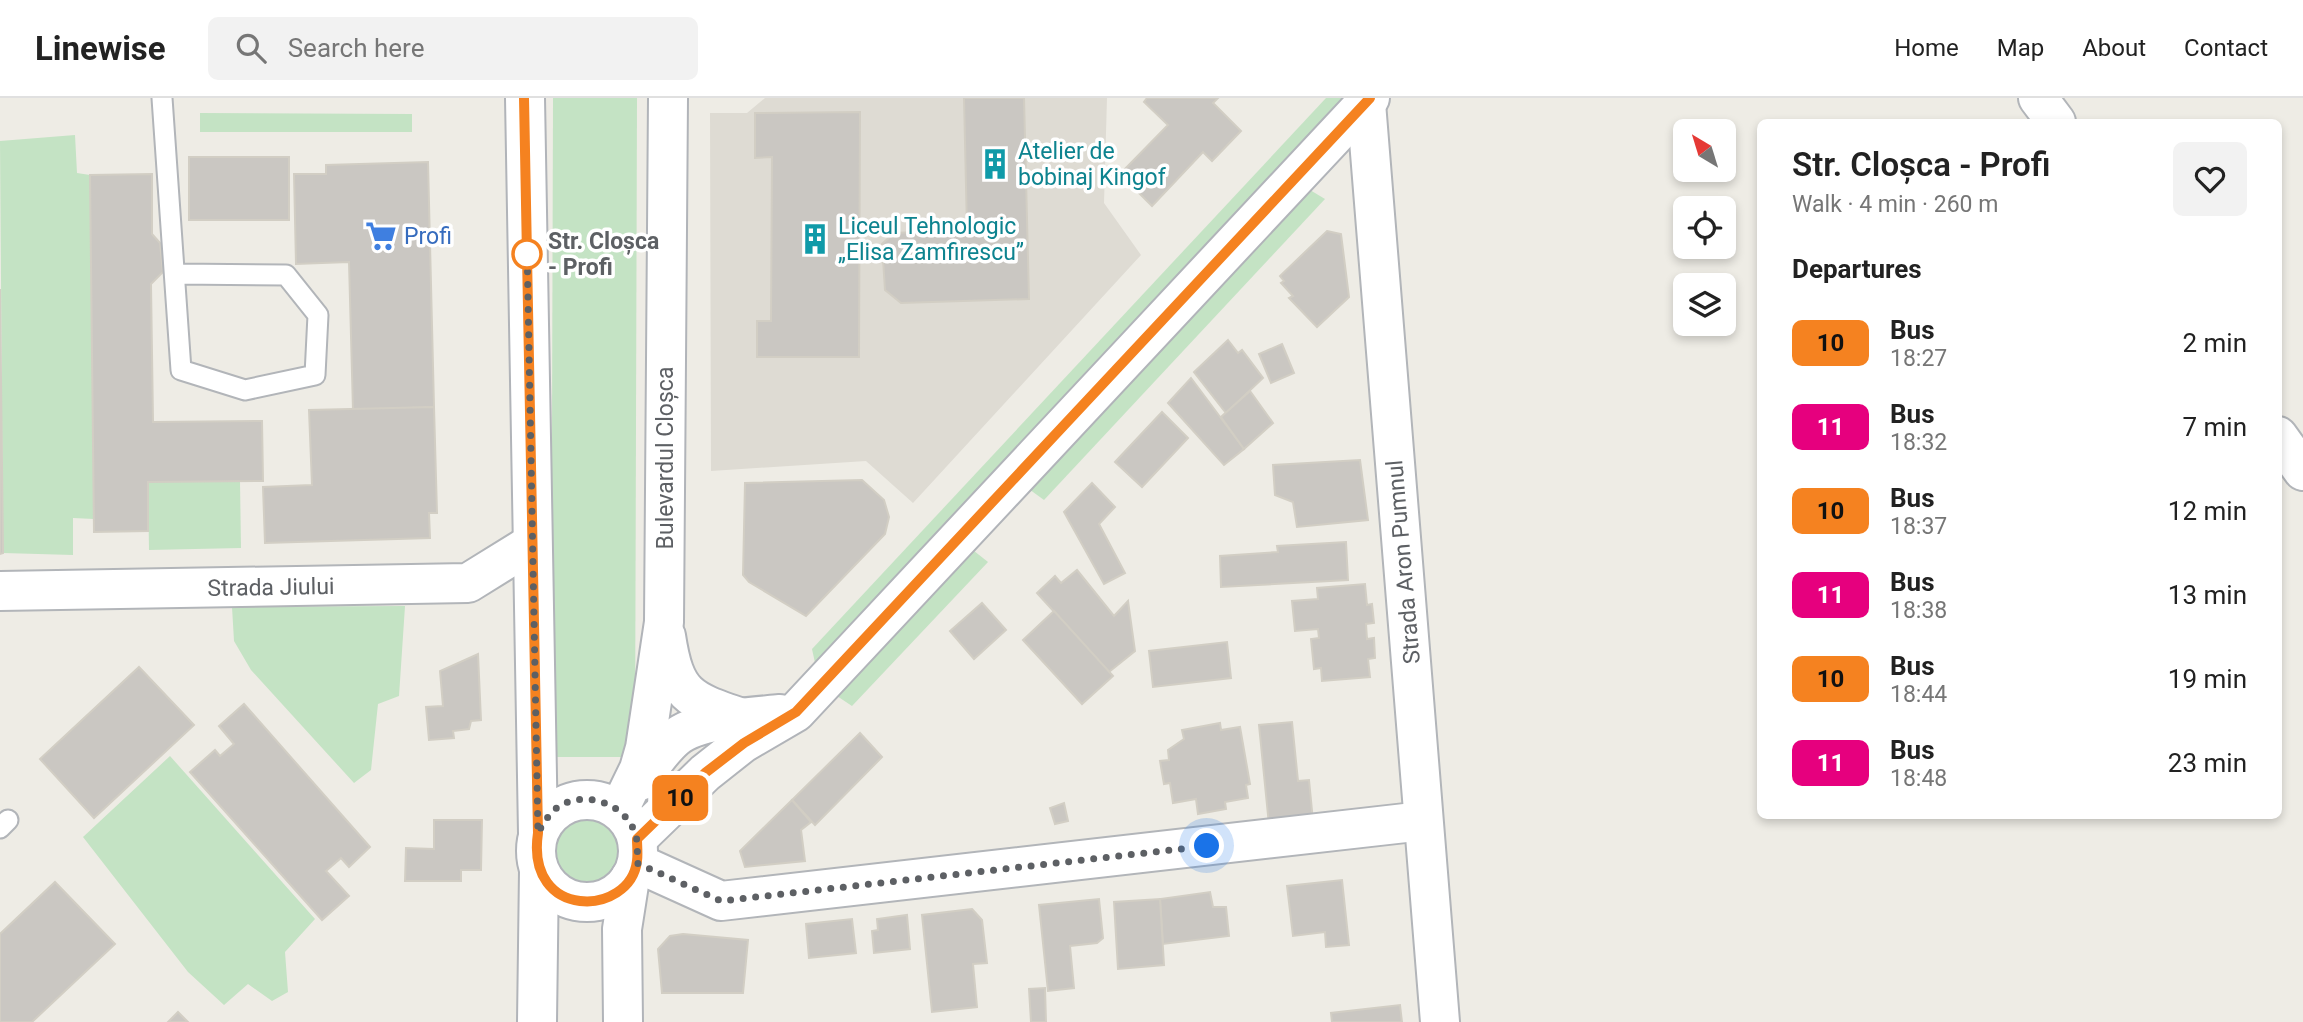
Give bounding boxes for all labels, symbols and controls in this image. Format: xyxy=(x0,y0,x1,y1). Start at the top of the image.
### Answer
search box xyxy=(208,17,698,80)
text: Linewise xyxy=(35,29,166,68)
icon: search xyxy=(232,29,270,67)
text: Search here xyxy=(288,33,424,63)
text: Home xyxy=(1894,34,1959,62)
text: Map xyxy=(1997,34,2044,62)
text: About xyxy=(2082,34,2146,62)
text: Contact xyxy=(2184,34,2268,62)
north arrow xyxy=(1673,119,1736,182)
map controls xyxy=(1673,119,1736,336)
place label: Atelier de bobinaj Kingof xyxy=(1018,138,1167,191)
button: heart xyxy=(2173,142,2247,216)
text: Str. Cloșca - Profi xyxy=(1792,145,2050,184)
building icon: Atelier de bobinaj Kingof xyxy=(978,147,1012,181)
text: Walk · 4 min · 260 m xyxy=(1792,191,1998,218)
button: locate xyxy=(1673,196,1736,259)
place label: Liceul Tehnologic „Elisa Zamfirescu” xyxy=(838,213,1024,266)
supermarket icon: Profi xyxy=(364,219,398,253)
building icon: Liceul Tehnologic „Elisa Zamfirescu” xyxy=(798,222,832,256)
place label: Profi xyxy=(404,223,452,250)
place label: Str. Cloșca - Profi xyxy=(548,228,659,281)
marker: Str. Cloșca - Profi xyxy=(512,239,542,269)
text: Departures xyxy=(1792,254,1922,284)
button: layers xyxy=(1673,273,1736,336)
text: Bus xyxy=(1890,315,1935,345)
text: 2 min xyxy=(2182,328,2247,358)
text: 10 xyxy=(1817,329,1844,357)
text: 18:27 xyxy=(1890,345,1947,372)
street label: Bulevardul Cloșca xyxy=(652,367,679,549)
text: Bus xyxy=(1890,399,1935,429)
text: 7 min xyxy=(2182,412,2247,442)
text: 11 xyxy=(1817,413,1844,441)
text: 18:32 xyxy=(1890,429,1947,456)
street label: Strada Aron Pumnul xyxy=(1381,459,1426,665)
text: Bus xyxy=(1890,483,1935,513)
text: 12 min xyxy=(2168,496,2247,526)
text: 10 xyxy=(1817,497,1844,525)
text: 18:37 xyxy=(1890,513,1947,540)
text: Bus xyxy=(1890,567,1935,597)
street label: Strada Jiului xyxy=(207,573,335,602)
text: 13 min xyxy=(2168,580,2247,610)
text: 11 xyxy=(1817,581,1844,609)
text: 18:38 xyxy=(1890,597,1947,624)
text: Bus xyxy=(1890,651,1935,681)
text: 19 min xyxy=(2168,664,2247,694)
text: 10 xyxy=(1817,665,1844,693)
text: 18:44 xyxy=(1890,681,1947,708)
text: Bus xyxy=(1890,735,1935,765)
text: 23 min xyxy=(2168,748,2247,778)
text: 11 xyxy=(1817,749,1844,777)
text: 18:48 xyxy=(1890,765,1947,792)
line badge: 10 xyxy=(648,775,712,821)
text: 10 xyxy=(666,784,694,812)
your location xyxy=(1189,828,1224,863)

